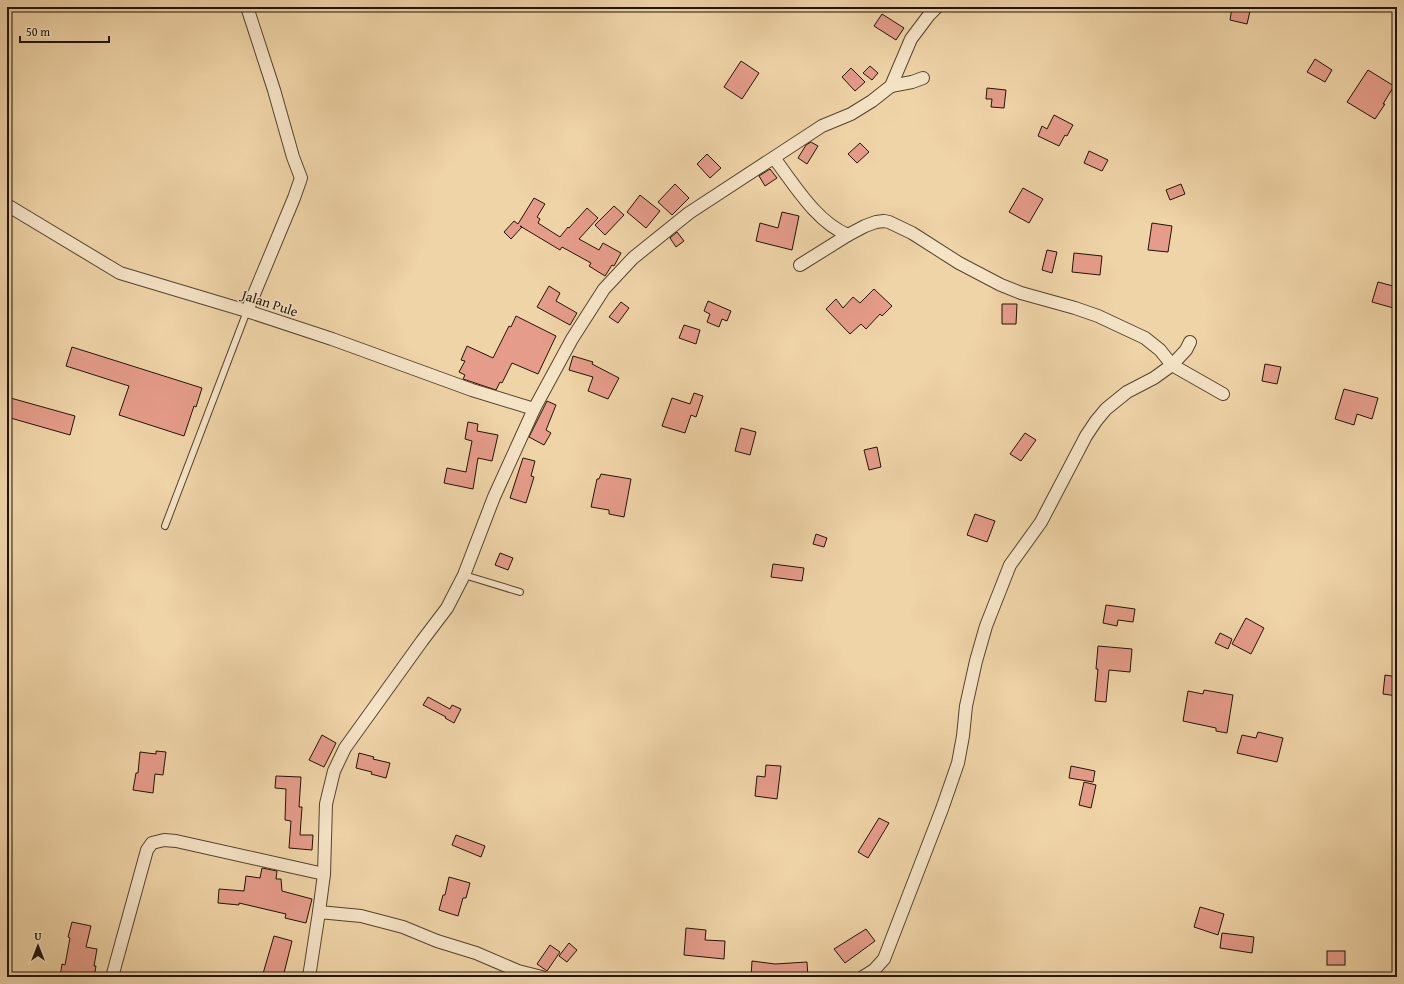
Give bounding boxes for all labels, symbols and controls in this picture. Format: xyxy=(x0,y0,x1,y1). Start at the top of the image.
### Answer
scale bar xyxy=(20,18,109,44)
text: 50 m xyxy=(26,23,50,40)
street label: Jalan Pule xyxy=(237,284,301,322)
north arrow xyxy=(18,926,58,966)
text: U xyxy=(34,928,42,944)

